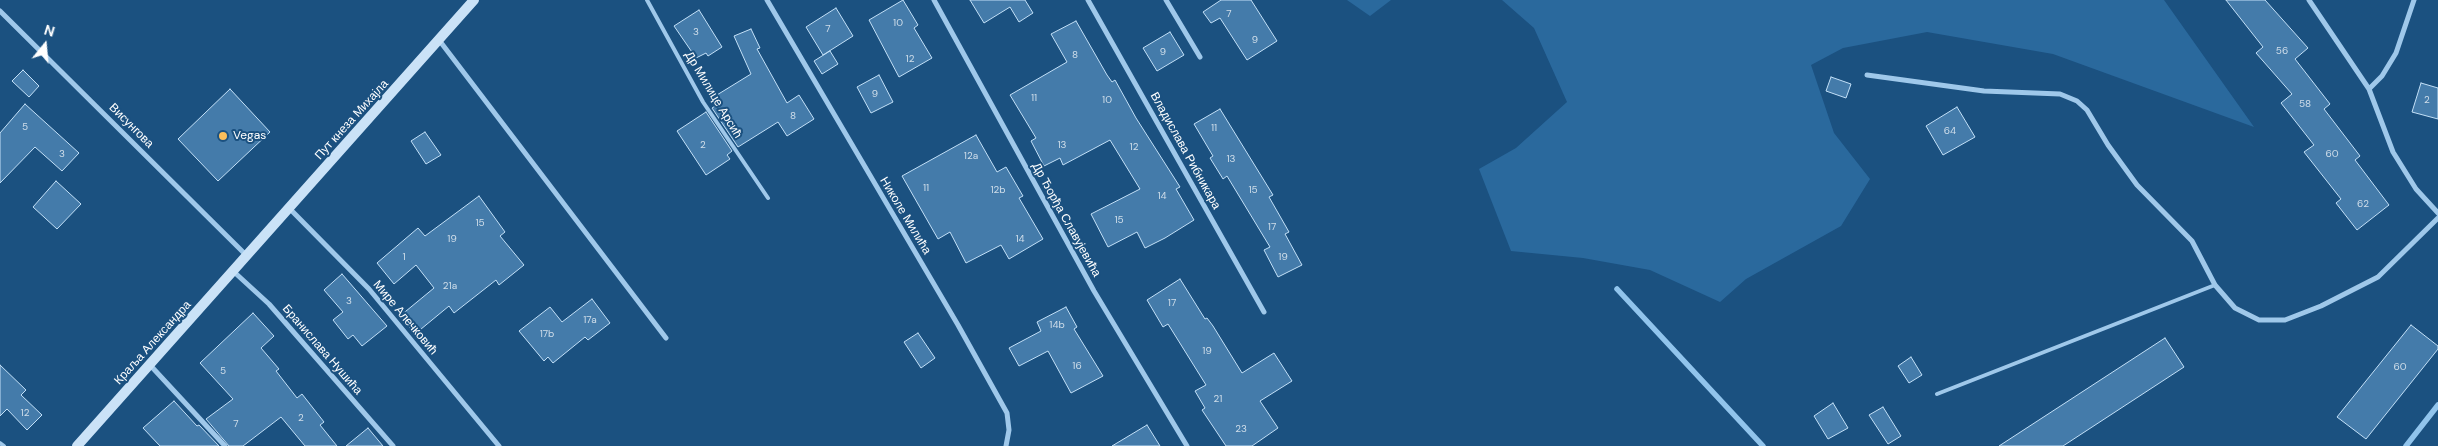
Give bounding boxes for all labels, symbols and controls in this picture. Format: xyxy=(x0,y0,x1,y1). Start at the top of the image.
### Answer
house number: 7 xyxy=(1226,8,1232,20)
house number: 10 xyxy=(893,17,903,29)
north arrow xyxy=(20,20,70,70)
text: N xyxy=(42,21,57,41)
house number: 7 xyxy=(825,23,831,35)
house number: 3 xyxy=(693,26,699,38)
house number: 9 xyxy=(1252,34,1258,46)
house number: 56 xyxy=(2276,45,2288,57)
house number: 9 xyxy=(1160,46,1166,58)
street label: Др Милице Арсић xyxy=(681,49,745,141)
house number: 8 xyxy=(1072,49,1078,61)
house number: 12 xyxy=(906,53,914,65)
street label: Пут кнеза Михајла xyxy=(312,77,392,163)
house number: 9 xyxy=(872,88,878,100)
street label: Владислава Рибникара xyxy=(1147,90,1223,212)
house number: 11 xyxy=(1031,92,1037,104)
house number: 10 xyxy=(1102,94,1112,106)
house number: 2 xyxy=(2424,94,2430,106)
house number: 58 xyxy=(2299,98,2311,110)
street label: Висунгова xyxy=(106,101,156,151)
house number: 8 xyxy=(790,110,796,122)
house number: 5 xyxy=(22,121,28,133)
house number: 11 xyxy=(1211,122,1217,134)
house number: 64 xyxy=(1944,125,1956,137)
place label: Vegas xyxy=(233,129,266,143)
marker: Vegas xyxy=(217,130,229,142)
house number: 2 xyxy=(700,139,706,151)
house number: 13 xyxy=(1057,139,1067,151)
house number: 12 xyxy=(1130,141,1138,153)
house number: 3 xyxy=(59,148,65,160)
house number: 60 xyxy=(2325,148,2339,160)
house number: 12a xyxy=(964,150,978,162)
house number: 13 xyxy=(1226,153,1236,165)
street label: Др Ђорђа Славујевића xyxy=(1029,160,1103,280)
street label: Николе Милића xyxy=(876,175,934,257)
house number: 11 xyxy=(923,182,929,194)
house number: 12b xyxy=(990,184,1006,196)
house number: 15 xyxy=(1248,184,1258,196)
house number: 14 xyxy=(1157,190,1167,202)
house number: 62 xyxy=(2357,198,2369,210)
house number: 15 xyxy=(1114,214,1124,226)
house number: 15 xyxy=(475,217,485,229)
house number: 17 xyxy=(1268,221,1276,233)
house number: 19 xyxy=(447,233,457,245)
house number: 14 xyxy=(1015,233,1025,245)
house number: 1 xyxy=(402,251,406,263)
house number: 19 xyxy=(1278,251,1288,263)
street label: Мире Алечковић xyxy=(370,278,440,358)
house number: 21a xyxy=(443,280,457,292)
house number: 3 xyxy=(346,295,352,307)
house number: 17 xyxy=(1168,297,1176,309)
street label: Краља Александра xyxy=(112,298,194,388)
street label: Бранислава Нушића xyxy=(279,302,365,398)
house number: 17a xyxy=(583,314,597,326)
house number: 14b xyxy=(1049,319,1065,331)
house number: 17b xyxy=(540,328,554,340)
house number: 19 xyxy=(1202,345,1212,357)
house number: 16 xyxy=(1072,360,1082,372)
house number: 60 xyxy=(2393,361,2407,373)
house number: 5 xyxy=(220,365,226,377)
house number: 21 xyxy=(1214,393,1222,405)
house number: 12 xyxy=(21,407,29,419)
house number: 2 xyxy=(298,412,304,424)
house number: 7 xyxy=(233,418,239,430)
house number: 23 xyxy=(1235,423,1247,435)

